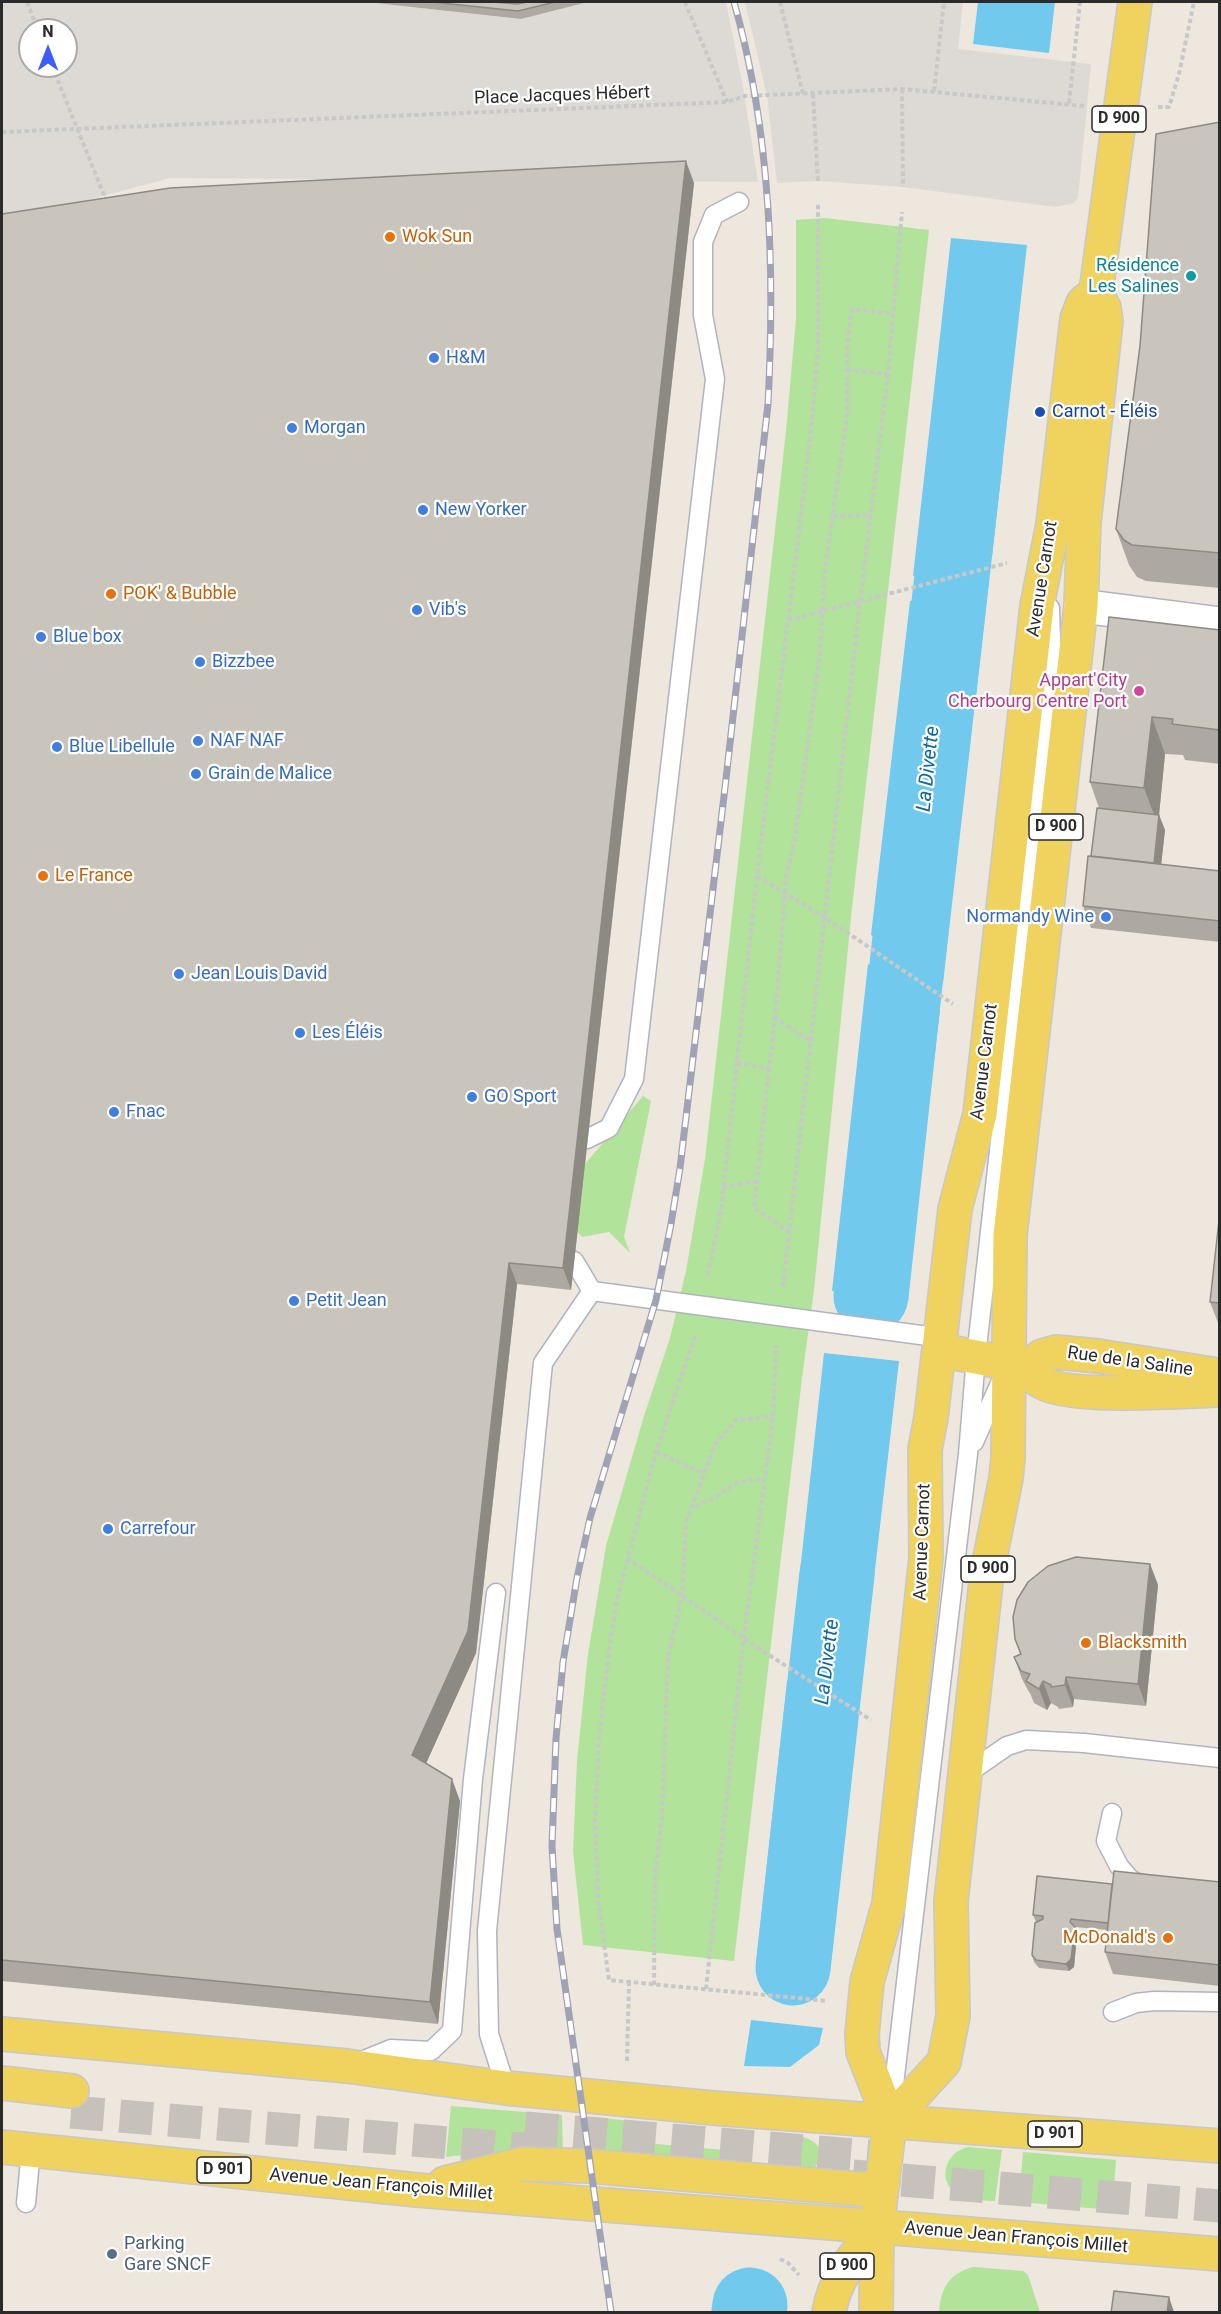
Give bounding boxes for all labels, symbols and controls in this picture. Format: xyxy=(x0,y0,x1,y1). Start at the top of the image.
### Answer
north arrow xyxy=(18,18,78,78)
text: N xyxy=(42,22,54,41)
street label: Place Jacques Hébert xyxy=(474,82,650,110)
road number: D 900 xyxy=(1092,106,1146,132)
place label: Wok Sun xyxy=(402,226,472,248)
marker: Wok Sun xyxy=(383,230,397,244)
place label: Résidence Les Salines xyxy=(1088,255,1179,298)
marker: Résidence Les Salines xyxy=(1184,269,1198,283)
place label: H&M xyxy=(446,347,486,369)
marker: H&M xyxy=(427,351,441,365)
place label: Carnot - Éléis xyxy=(1052,401,1157,423)
marker: Carnot - Éléis xyxy=(1033,405,1047,419)
place label: Morgan xyxy=(304,417,366,439)
marker: Morgan xyxy=(285,421,299,435)
place label: New Yorker xyxy=(435,499,527,521)
marker: New Yorker xyxy=(416,503,430,517)
street label: Avenue Carnot xyxy=(1023,520,1063,638)
place label: POK' & Bubble xyxy=(123,583,237,605)
marker: POK' & Bubble xyxy=(104,587,118,601)
place label: Vib's xyxy=(429,599,466,621)
marker: Vib's xyxy=(410,603,424,617)
place label: Blue box xyxy=(53,626,122,648)
marker: Blue box xyxy=(34,630,48,644)
place label: Bizzbee xyxy=(212,651,275,673)
marker: Bizzbee xyxy=(193,655,207,669)
place label: Appart'City Cherbourg Centre Port xyxy=(948,670,1127,712)
marker: Appart'City Cherbourg Centre Port xyxy=(1132,684,1146,698)
water label: La Divette xyxy=(913,725,945,813)
place label: NAF NAF xyxy=(210,730,284,752)
marker: NAF NAF xyxy=(191,734,205,748)
place label: Blue Libellule xyxy=(69,736,175,758)
marker: Blue Libellule xyxy=(50,740,64,754)
place label: Grain de Malice xyxy=(208,763,332,785)
marker: Grain de Malice xyxy=(189,767,203,781)
road number: D 900 xyxy=(1029,814,1083,840)
place label: Le France xyxy=(55,865,133,887)
marker: Le France xyxy=(36,869,50,883)
place label: Normandy Wine xyxy=(966,906,1094,928)
marker: Normandy Wine xyxy=(1099,910,1113,924)
place label: Jean Louis David xyxy=(191,963,327,985)
marker: Jean Louis David xyxy=(172,967,186,981)
street label: Avenue Carnot xyxy=(967,1003,1003,1121)
place label: Les Éléis xyxy=(312,1022,383,1044)
marker: Les Éléis xyxy=(293,1026,307,1040)
place label: GO Sport xyxy=(484,1086,557,1108)
marker: GO Sport xyxy=(465,1090,479,1104)
place label: Fnac xyxy=(126,1101,165,1123)
marker: Fnac xyxy=(107,1105,121,1119)
place label: Petit Jean xyxy=(306,1290,387,1312)
marker: Petit Jean xyxy=(287,1294,301,1308)
street label: Rue de la Saline xyxy=(1066,1342,1194,1382)
street label: Avenue Carnot xyxy=(910,1483,936,1601)
place label: Carrefour xyxy=(120,1518,196,1540)
marker: Carrefour xyxy=(101,1522,115,1536)
road number: D 900 xyxy=(961,1556,1015,1582)
water label: La Divette xyxy=(811,1618,845,1706)
place label: Blacksmith xyxy=(1098,1632,1187,1654)
marker: Blacksmith xyxy=(1079,1636,1093,1650)
place label: McDonald's xyxy=(1063,1927,1156,1949)
marker: McDonald's xyxy=(1161,1931,1175,1945)
road number: D 901 xyxy=(1028,2121,1082,2147)
road number: D 901 xyxy=(197,2157,251,2183)
street label: Avenue Jean François Millet xyxy=(268,2164,494,2206)
street label: Avenue Jean François Millet xyxy=(903,2217,1129,2259)
place label: Parking Gare SNCF xyxy=(124,2233,211,2276)
marker: Parking Gare SNCF xyxy=(105,2247,119,2261)
road number: D 900 xyxy=(820,2253,874,2279)

